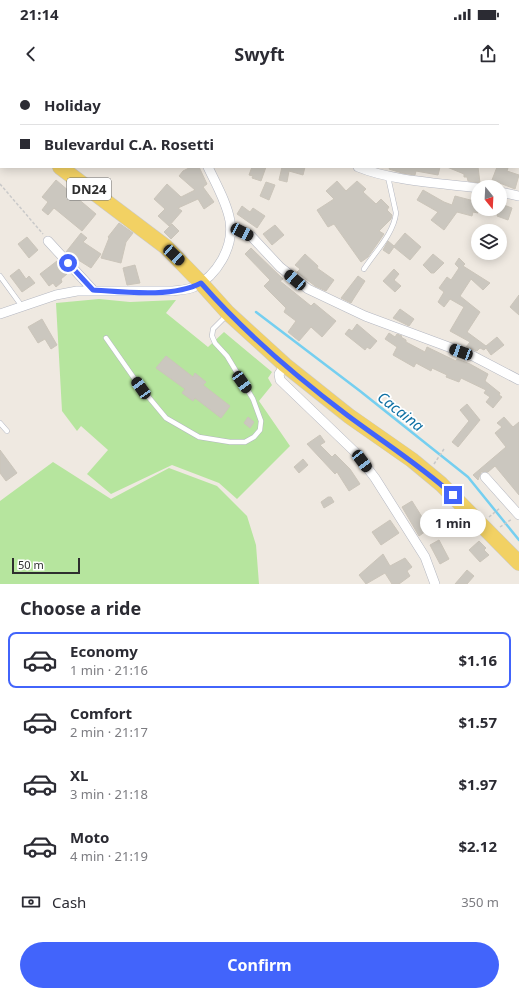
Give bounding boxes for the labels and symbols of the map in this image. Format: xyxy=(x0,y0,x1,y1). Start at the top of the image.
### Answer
road number: DN24 xyxy=(67,178,111,200)
north arrow xyxy=(471,180,507,216)
car xyxy=(229,221,255,243)
car xyxy=(161,242,187,268)
route start xyxy=(59,254,77,272)
car xyxy=(282,268,308,292)
car xyxy=(448,342,474,362)
car xyxy=(230,369,254,395)
car xyxy=(129,375,153,401)
water label: Cacaina xyxy=(374,387,429,436)
car xyxy=(350,448,374,474)
route end xyxy=(444,486,462,504)
callout: 1 min xyxy=(420,509,486,537)
scale bar xyxy=(12,556,80,575)

